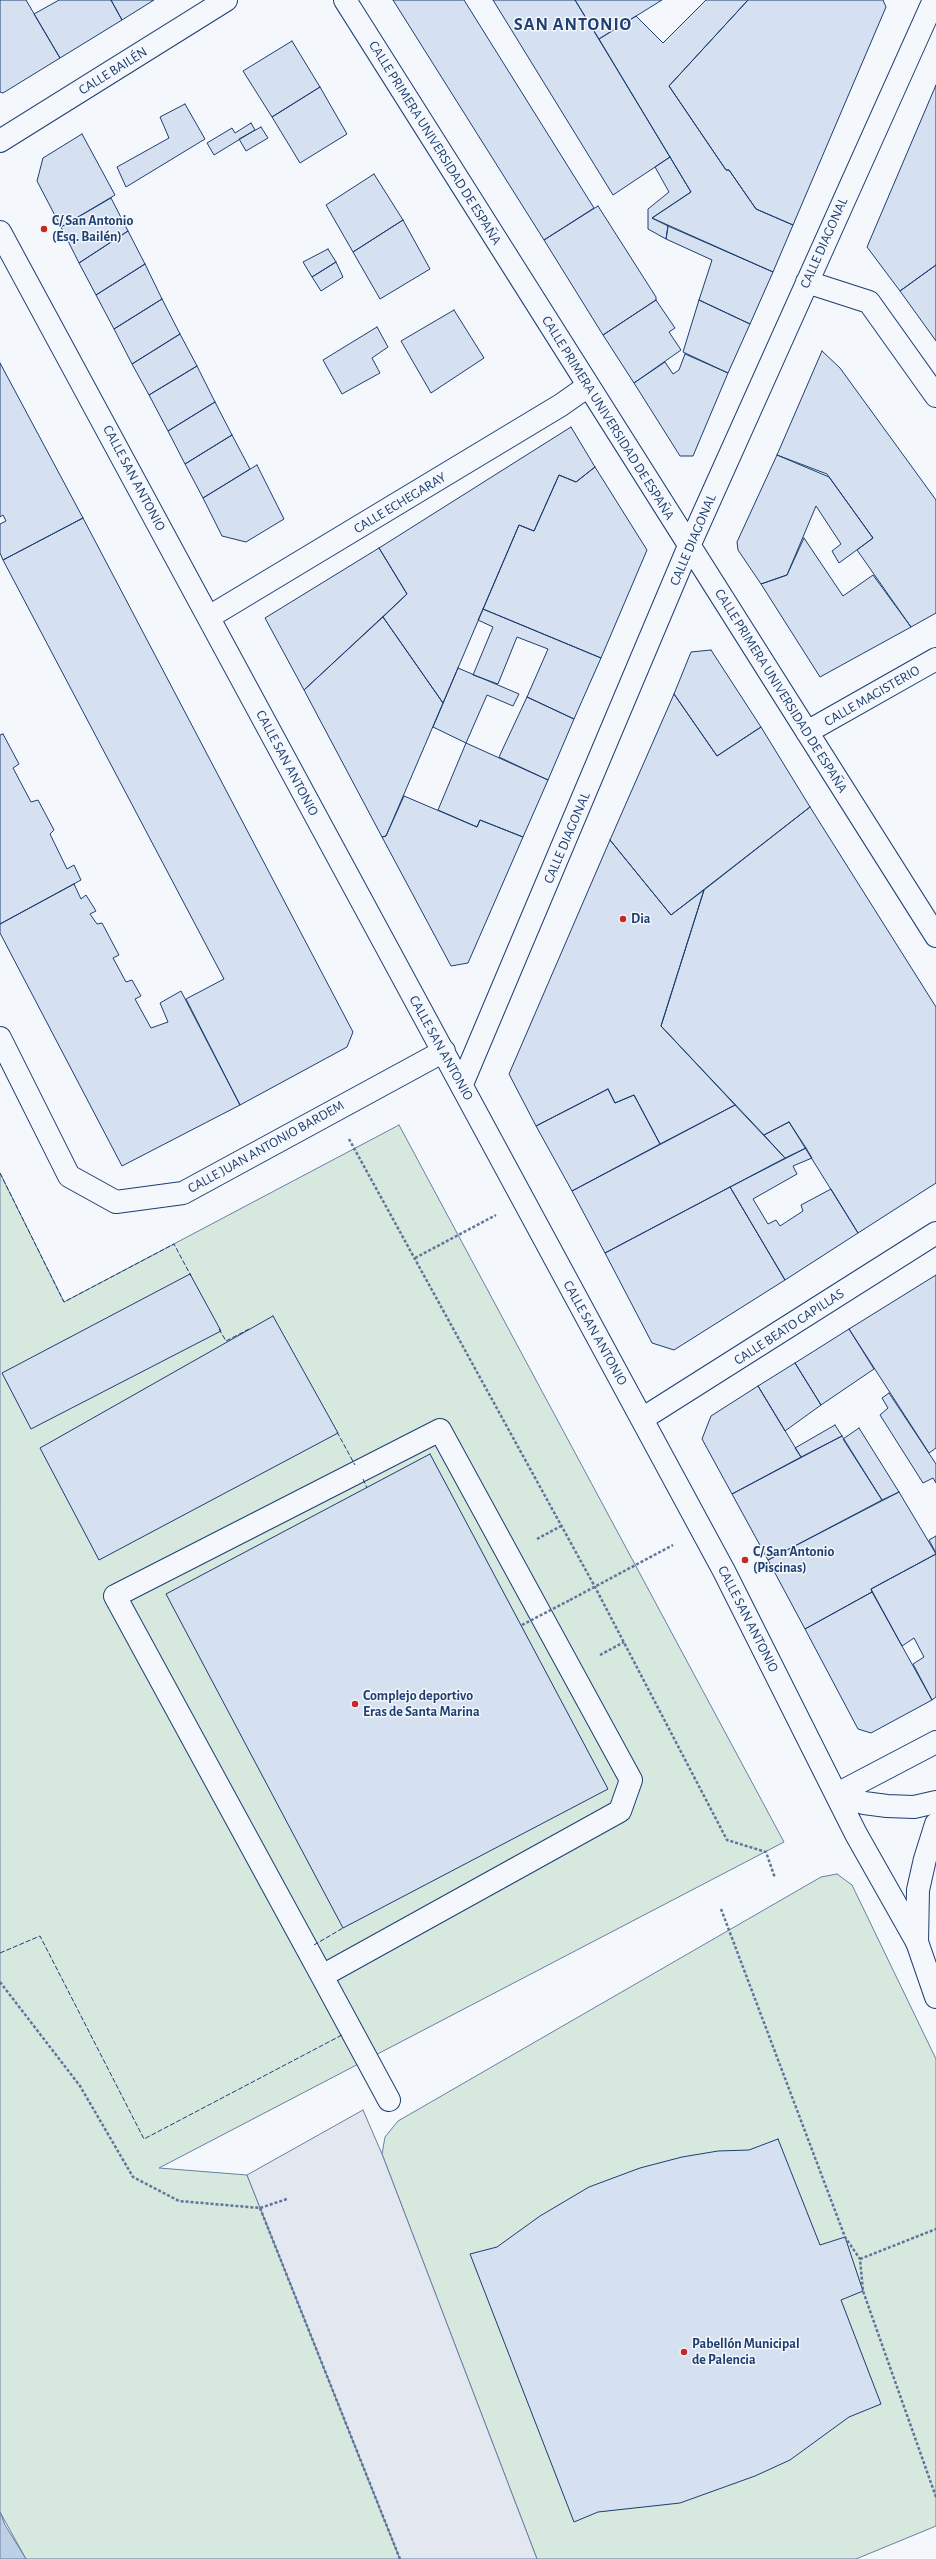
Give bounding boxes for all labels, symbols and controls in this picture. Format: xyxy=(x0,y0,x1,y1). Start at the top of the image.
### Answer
district label: SAN ANTONIO xyxy=(514,14,632,36)
street label: CALLE PRIMERA UNIVERSIDAD DE ESPAÑA xyxy=(365,38,505,248)
street label: CALLE BAILÉN xyxy=(76,43,150,99)
street label: CALLE DIAGONAL xyxy=(796,195,852,291)
place label: C/ San Antonio (Esq. Bailén) xyxy=(52,213,133,246)
marker: C/ San Antonio (Esq. Bailén) xyxy=(39,224,49,234)
street label: CALLE PRIMERA UNIVERSIDAD DE ESPAÑA xyxy=(538,313,678,523)
street label: CALLE SAN ANTONIO xyxy=(99,422,169,534)
street label: CALLE ECHEGARAY xyxy=(351,469,449,537)
street label: CALLE DIAGONAL xyxy=(666,492,720,588)
street label: CALLE PRIMERA UNIVERSIDAD DE ESPAÑA xyxy=(711,586,851,796)
street label: CALLE MAGISTERIO xyxy=(821,662,923,730)
street label: CALLE SAN ANTONIO xyxy=(252,707,322,819)
street label: CALLE DIAGONAL xyxy=(540,790,594,886)
place label: Dia xyxy=(631,911,651,927)
marker: Dia xyxy=(618,914,628,924)
street label: CALLE SAN ANTONIO xyxy=(405,993,477,1103)
street label: CALLE JUAN ANTONIO BARDEM xyxy=(185,1097,347,1197)
street label: CALLE SAN ANTONIO xyxy=(559,1278,631,1388)
street label: CALLE BEATO CAPILLAS xyxy=(731,1285,847,1369)
place label: C/ San Antonio (Piscinas) xyxy=(753,1544,834,1576)
marker: C/ San Antonio (Piscinas) xyxy=(740,1555,750,1565)
street label: CALLE SAN ANTONIO xyxy=(714,1563,782,1675)
place label: Complejo deportivo Eras de Santa Marina xyxy=(363,1688,480,1720)
marker: Complejo deportivo Eras de Santa Marina xyxy=(350,1699,360,1709)
place label: Pabellón Municipal de Palencia xyxy=(692,2336,800,2368)
marker: Pabellón Municipal de Palencia xyxy=(679,2347,689,2357)

